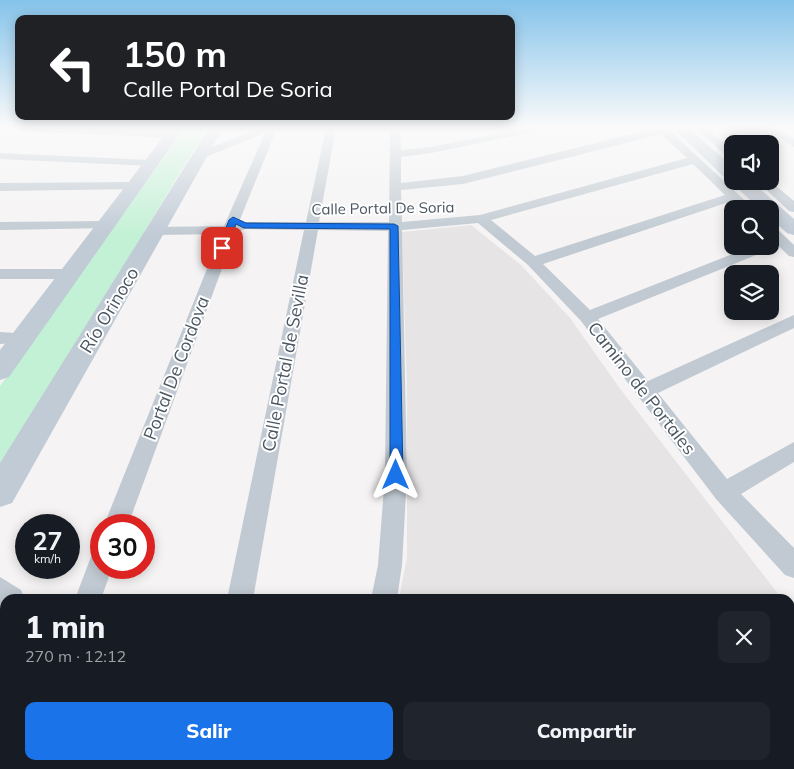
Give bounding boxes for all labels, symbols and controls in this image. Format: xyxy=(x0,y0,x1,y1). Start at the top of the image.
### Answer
text: 150 m xyxy=(123,32,227,76)
icon: left xyxy=(40,35,105,100)
text: Calle Portal De Soria xyxy=(123,75,333,103)
map controls xyxy=(724,135,779,320)
button: sound xyxy=(724,135,779,190)
street label: Calle Portal De Soria xyxy=(311,197,455,219)
button: search xyxy=(724,200,779,255)
pin xyxy=(201,227,243,269)
icon: arrive xyxy=(208,234,236,262)
street label: Río Orinoco xyxy=(74,263,144,357)
button: layers xyxy=(724,265,779,320)
street label: Calle Portal de Sevilla xyxy=(257,272,313,454)
street label: Portal De Cordova xyxy=(138,293,214,443)
street label: Camino de Portales xyxy=(583,317,701,459)
position arrow xyxy=(369,448,421,500)
speed limit sign: 30 xyxy=(90,514,155,579)
text: 27 xyxy=(32,525,63,556)
text: km/h xyxy=(34,551,61,566)
text: 1 min xyxy=(25,608,105,646)
button: close xyxy=(718,611,770,663)
text: 270 m · 12:12 xyxy=(25,646,126,666)
button: Salir xyxy=(25,702,393,760)
button: Compartir xyxy=(403,702,770,760)

